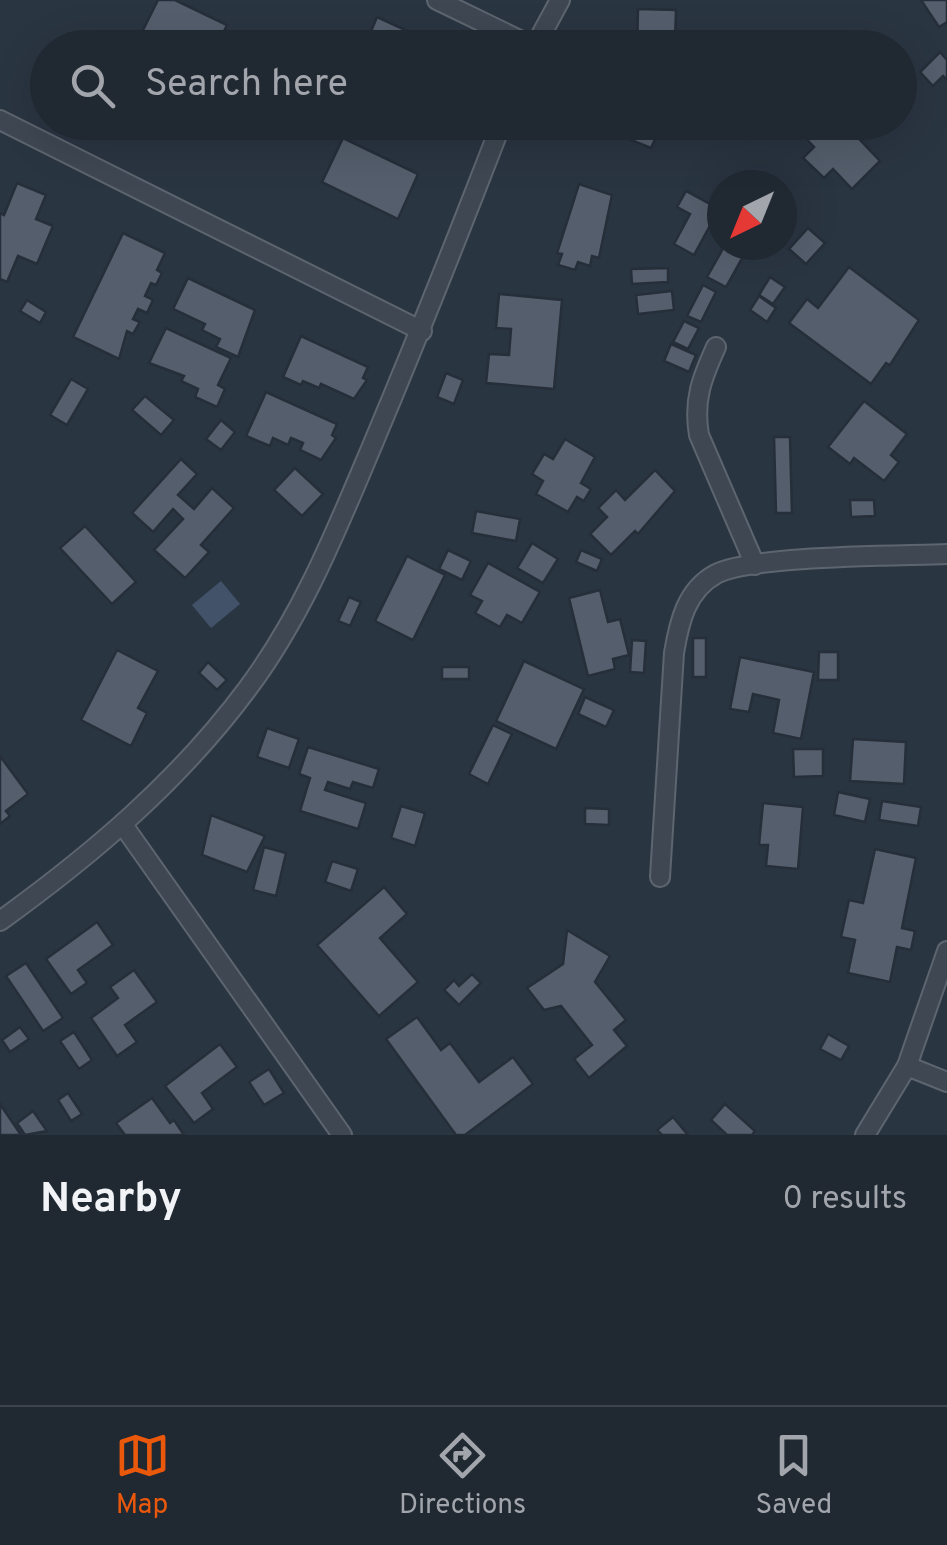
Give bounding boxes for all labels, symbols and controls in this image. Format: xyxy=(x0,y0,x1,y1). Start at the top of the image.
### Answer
search box xyxy=(30,30,917,140)
icon: search xyxy=(65,58,120,113)
text: Search here xyxy=(145,61,348,110)
north arrow xyxy=(707,170,797,260)
text: Nearby xyxy=(40,1174,182,1227)
text: 0 results xyxy=(782,1180,907,1220)
tab: Map xyxy=(115,1428,170,1524)
tab: Directions xyxy=(399,1428,526,1524)
tab: Saved xyxy=(755,1428,832,1524)

